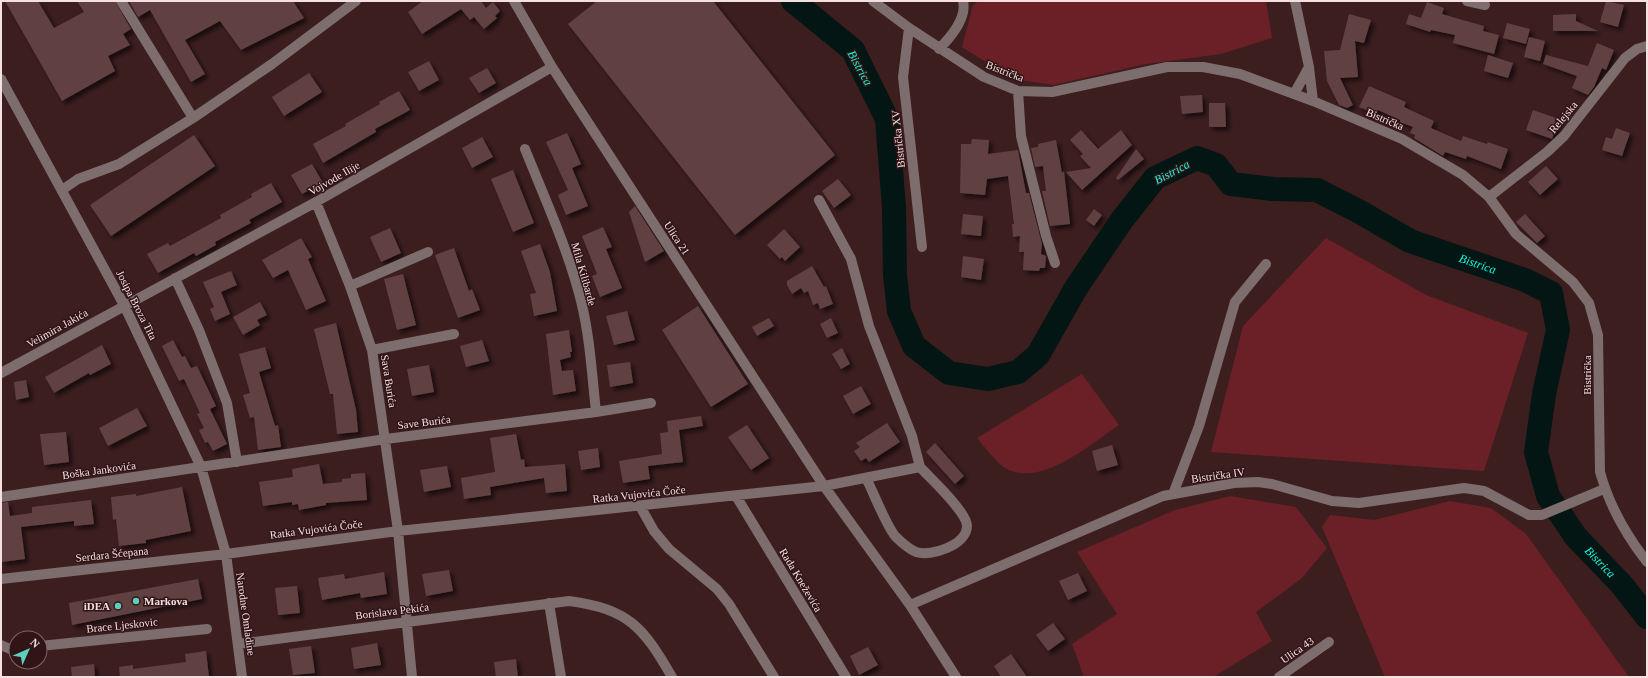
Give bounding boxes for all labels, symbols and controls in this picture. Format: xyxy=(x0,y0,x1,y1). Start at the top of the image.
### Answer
water label: Bistrica xyxy=(845,48,875,88)
street label: Bistrička xyxy=(984,58,1026,84)
street label: Relejska xyxy=(1546,99,1580,135)
street label: Bistrička xyxy=(1364,106,1406,132)
street label: Bistrička XV xyxy=(889,109,907,169)
water label: Bistrica xyxy=(1152,157,1192,187)
street label: Vojvode Ilije xyxy=(306,159,362,197)
street label: Ulica 21 xyxy=(662,219,692,257)
street label: Mila Kilibarde xyxy=(569,241,599,307)
water label: Bistrica xyxy=(1457,251,1498,277)
street label: Josipa Broza Tita xyxy=(114,268,160,342)
street label: Velimira Jakića xyxy=(24,306,90,350)
street label: Sava Burića xyxy=(379,354,399,408)
street label: Bistrička xyxy=(1581,355,1593,395)
street label: Save Burića xyxy=(397,413,451,431)
street label: Boška Jankovića xyxy=(61,459,137,481)
street label: Bistrička IV xyxy=(1190,465,1246,485)
street label: Ratka Vujovića Čoče xyxy=(592,483,686,505)
street label: Ratka Vujovića Čoče xyxy=(269,517,363,541)
street label: Serdara Šćepana xyxy=(75,544,149,564)
water label: Bistrica xyxy=(1582,544,1618,581)
street label: Rada Kneževića xyxy=(777,546,825,614)
street label: Narodne Omladine xyxy=(234,572,258,657)
place label: Markova xyxy=(144,595,188,607)
marker: Markova xyxy=(131,596,141,606)
place label: iDEA xyxy=(84,600,110,612)
marker: iDEA xyxy=(113,601,123,611)
street label: Borislava Pekića xyxy=(354,601,430,621)
street label: Brace Ljeskovic xyxy=(86,615,158,635)
north arrow xyxy=(8,630,48,670)
street label: Ulica 43 xyxy=(1278,634,1316,666)
text: N xyxy=(28,636,42,650)

